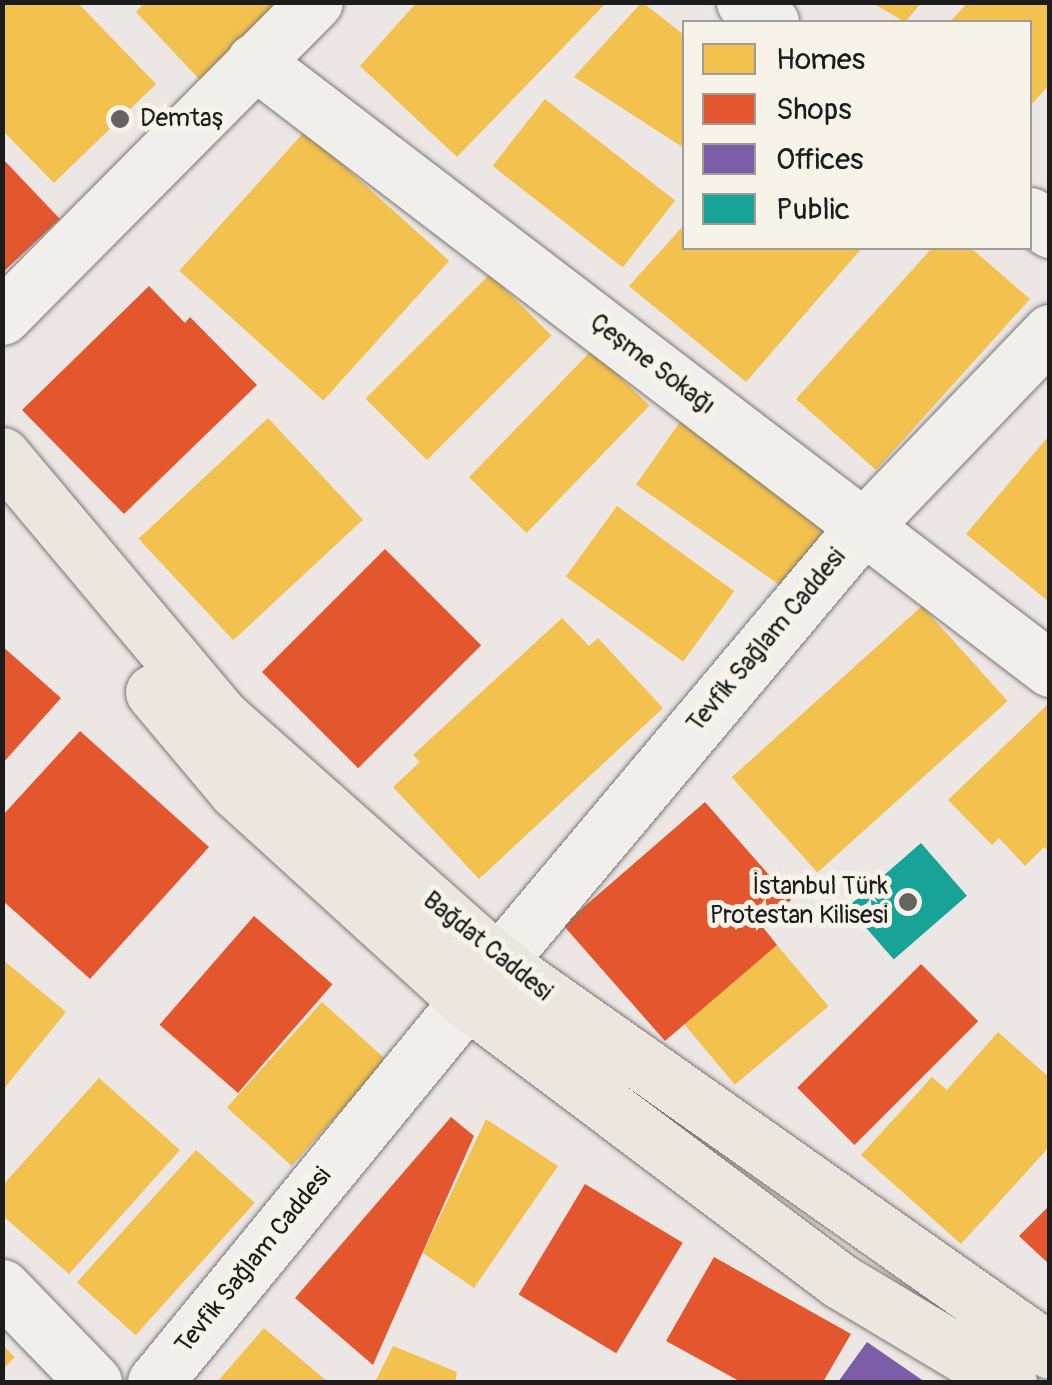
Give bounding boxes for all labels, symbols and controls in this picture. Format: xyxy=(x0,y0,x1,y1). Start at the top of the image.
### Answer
legend xyxy=(682,20,1032,250)
text: Homes xyxy=(776,41,865,78)
text: Shops xyxy=(776,91,852,128)
place label: Demtaş xyxy=(140,104,223,134)
marker: Demtaş xyxy=(109,108,131,130)
text: Offices xyxy=(776,141,863,178)
text: Public xyxy=(776,191,850,228)
street label: Çeşme Sokağı xyxy=(583,308,721,422)
street label: Tevfik Sağlam Caddesi xyxy=(681,543,853,739)
place label: İstanbul Türk Protestan Kilisesi xyxy=(710,873,888,932)
street label: Bağdat Caddesi xyxy=(416,886,558,1008)
marker: İstanbul Türk Protestan Kilisesi xyxy=(897,891,919,913)
street label: Tevfik Sağlam Caddesi xyxy=(170,1162,338,1360)

